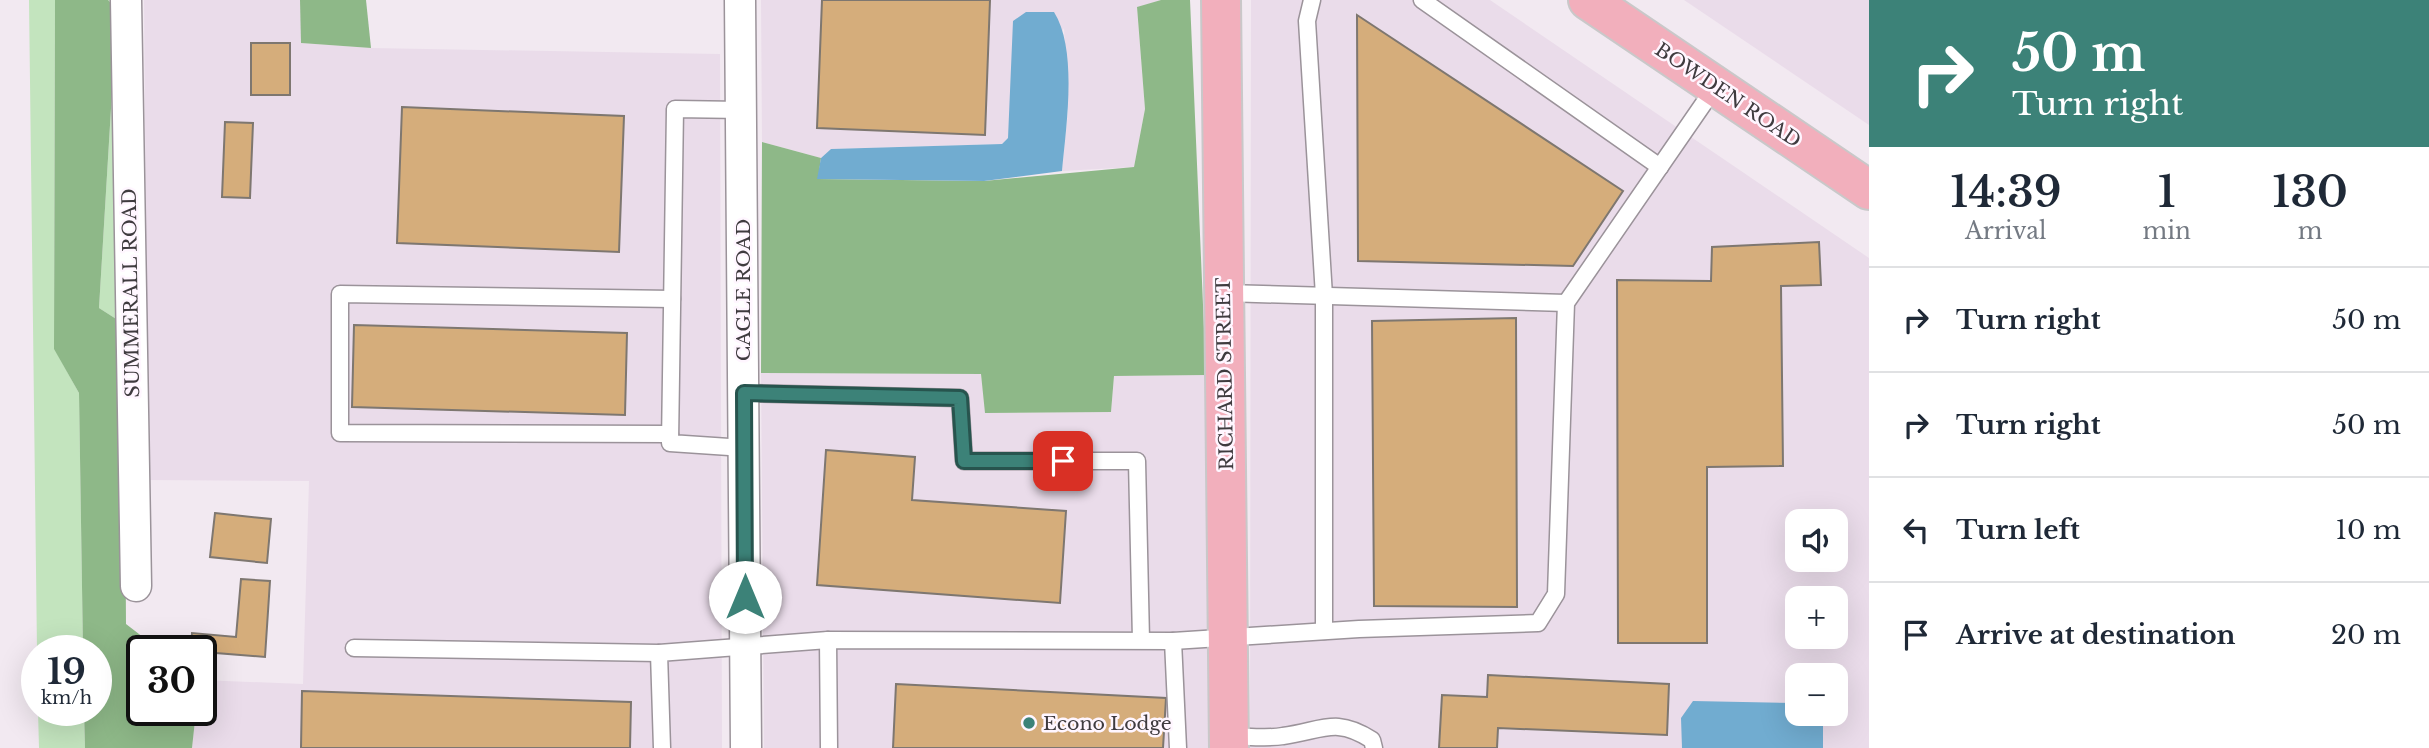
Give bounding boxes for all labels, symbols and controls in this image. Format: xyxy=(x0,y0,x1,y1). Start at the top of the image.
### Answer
text: 50 m xyxy=(2012,23,2145,84)
icon: right xyxy=(1897,28,1988,119)
street label: BOWDEN ROAD xyxy=(1651,38,1805,152)
text: Turn right xyxy=(2012,84,2183,124)
text: 14:39 xyxy=(1950,166,2062,218)
text: 1 xyxy=(2158,166,2176,218)
text: 130 xyxy=(2272,166,2348,218)
street label: SUMMERALL ROAD xyxy=(118,188,144,398)
text: Arrival xyxy=(1965,217,2047,245)
text: min xyxy=(2143,217,2191,245)
text: m xyxy=(2298,217,2322,245)
street label: CAGLE ROAD xyxy=(732,219,755,361)
street label: RICHARD STREET xyxy=(1212,278,1238,470)
icon: right xyxy=(1897,301,1935,339)
text: Turn right xyxy=(1956,304,2101,336)
text: 50 m xyxy=(2332,304,2401,336)
icon: right xyxy=(1897,406,1935,444)
text: Turn right xyxy=(1956,409,2101,441)
text: 50 m xyxy=(2332,409,2401,441)
pin xyxy=(1033,431,1093,491)
icon: arrive xyxy=(1044,442,1082,480)
map controls xyxy=(1785,509,1848,726)
button: sound xyxy=(1785,509,1848,572)
icon: left xyxy=(1897,511,1935,549)
text: Turn left xyxy=(1956,514,2080,546)
text: 10 m xyxy=(2335,514,2401,546)
position arrow xyxy=(708,560,782,634)
button: + xyxy=(1785,586,1848,649)
icon: arrive xyxy=(1897,616,1935,654)
text: Arrive at destination xyxy=(1956,619,2236,651)
text: 20 m xyxy=(2331,619,2401,651)
speed limit sign: 30 xyxy=(126,635,217,726)
text: 19 xyxy=(47,650,86,693)
button: − xyxy=(1785,663,1848,726)
text: km/h xyxy=(41,687,92,709)
place label: Econo Lodge xyxy=(1043,712,1172,735)
marker: Econo Lodge xyxy=(1021,715,1037,731)

